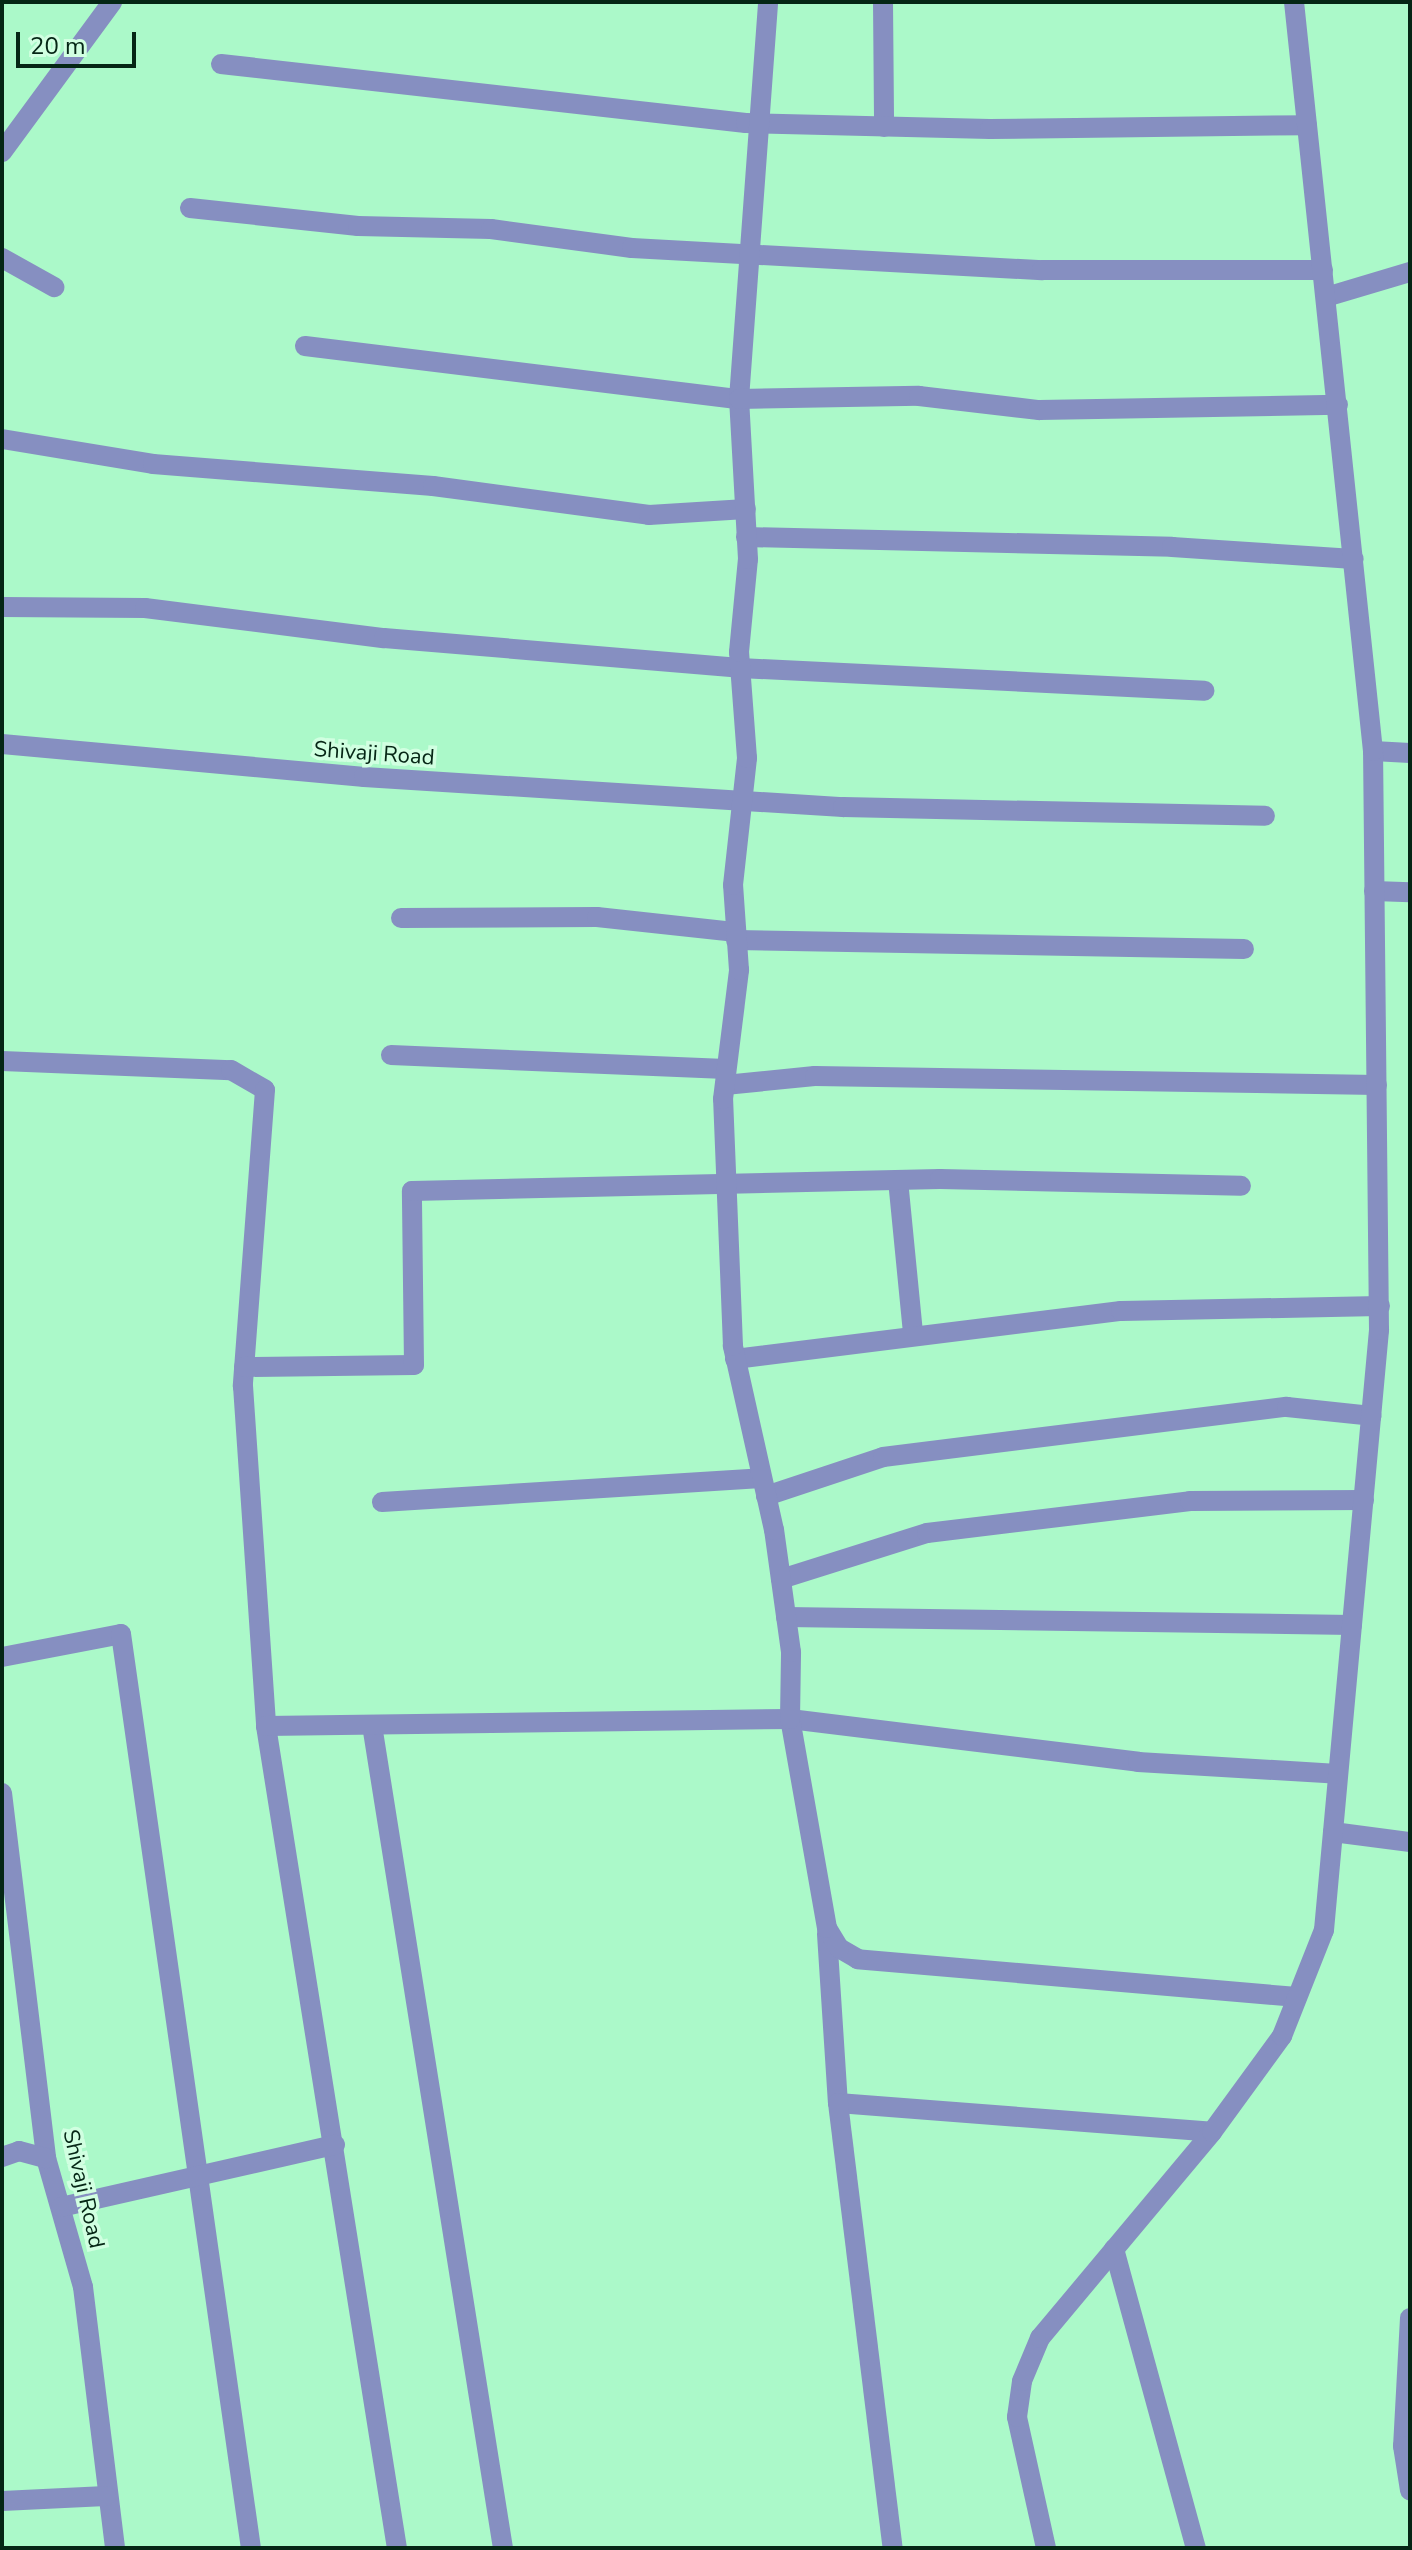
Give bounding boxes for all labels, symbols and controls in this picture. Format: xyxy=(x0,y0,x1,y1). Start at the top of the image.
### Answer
scale bar xyxy=(20,16,140,66)
text: 20 m xyxy=(30,30,86,62)
street label: Shivaji Road xyxy=(313,737,435,771)
street label: Shivaji Road xyxy=(57,2127,109,2251)

